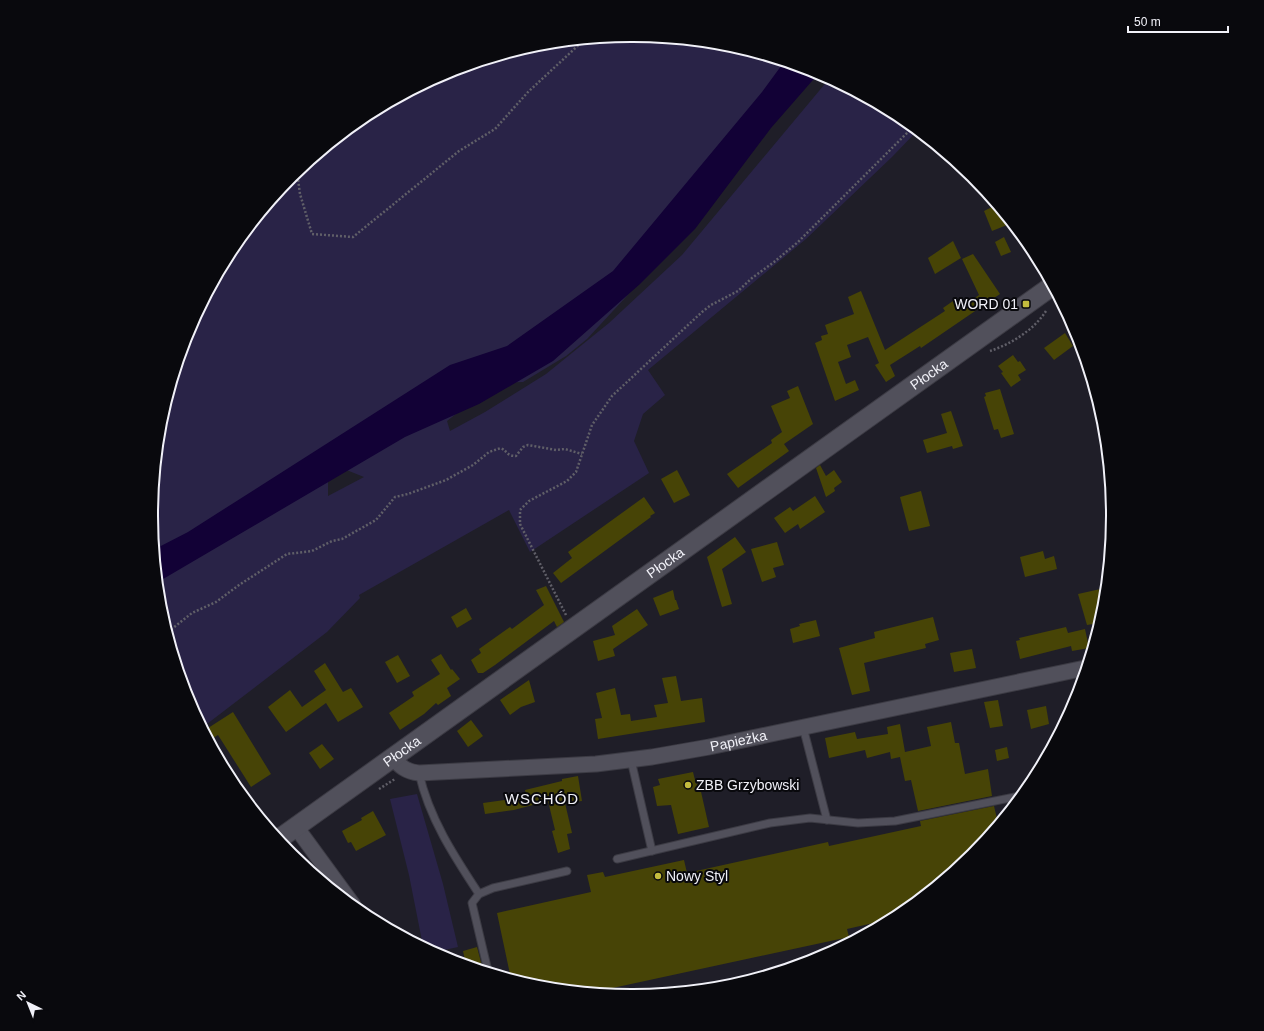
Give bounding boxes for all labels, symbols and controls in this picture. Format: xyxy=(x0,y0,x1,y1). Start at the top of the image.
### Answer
scale bar xyxy=(1128,8,1228,34)
text: 50 m xyxy=(1134,15,1161,29)
place label: WORD 01 xyxy=(954,296,1018,312)
marker: WORD 01 xyxy=(1021,299,1031,309)
street label: Płocka xyxy=(907,355,951,393)
street label: Płocka xyxy=(644,544,687,581)
street label: Papieżka xyxy=(709,727,769,755)
street label: Płocka xyxy=(380,732,424,770)
place label: ZBB Grzybowski xyxy=(696,777,799,793)
marker: ZBB Grzybowski xyxy=(683,780,693,790)
district label: WSCHÓD xyxy=(505,790,579,807)
place label: Nowy Styl xyxy=(666,868,728,884)
marker: Nowy Styl xyxy=(653,871,663,881)
north arrow xyxy=(8,983,48,1023)
text: N xyxy=(14,989,28,1003)

